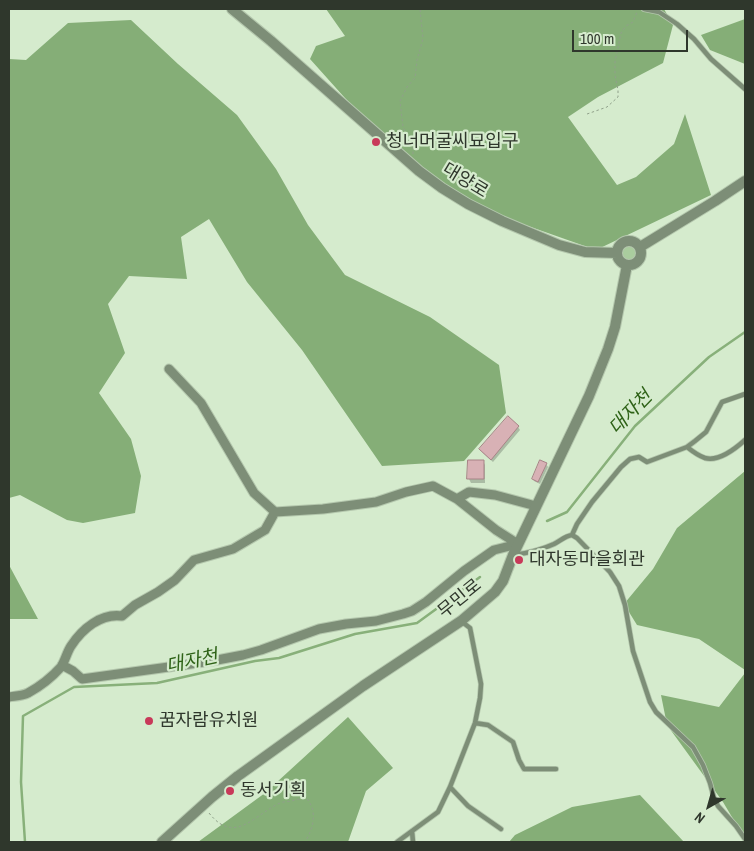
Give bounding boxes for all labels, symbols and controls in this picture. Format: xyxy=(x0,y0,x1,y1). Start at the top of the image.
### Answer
scale bar xyxy=(574,20,690,52)
text: 100 m xyxy=(580,28,614,49)
place label: 청너머굴씨묘입구 xyxy=(386,131,518,153)
marker: 청너머굴씨묘입구 xyxy=(370,136,382,148)
street label: 대양로 xyxy=(438,159,492,203)
water label: 대자천 xyxy=(605,386,657,440)
place label: 대자동마을회관 xyxy=(529,549,645,571)
marker: 대자동마을회관 xyxy=(513,554,525,566)
street label: 무민로 xyxy=(434,575,486,623)
water label: 대자천 xyxy=(164,645,220,679)
place label: 꿈자람유치원 xyxy=(159,710,258,732)
marker: 꿈자람유치원 xyxy=(143,715,155,727)
place label: 동서기획 xyxy=(240,780,306,802)
north arrow xyxy=(684,781,734,831)
marker: 동서기획 xyxy=(224,785,236,797)
text: N xyxy=(691,808,709,827)

